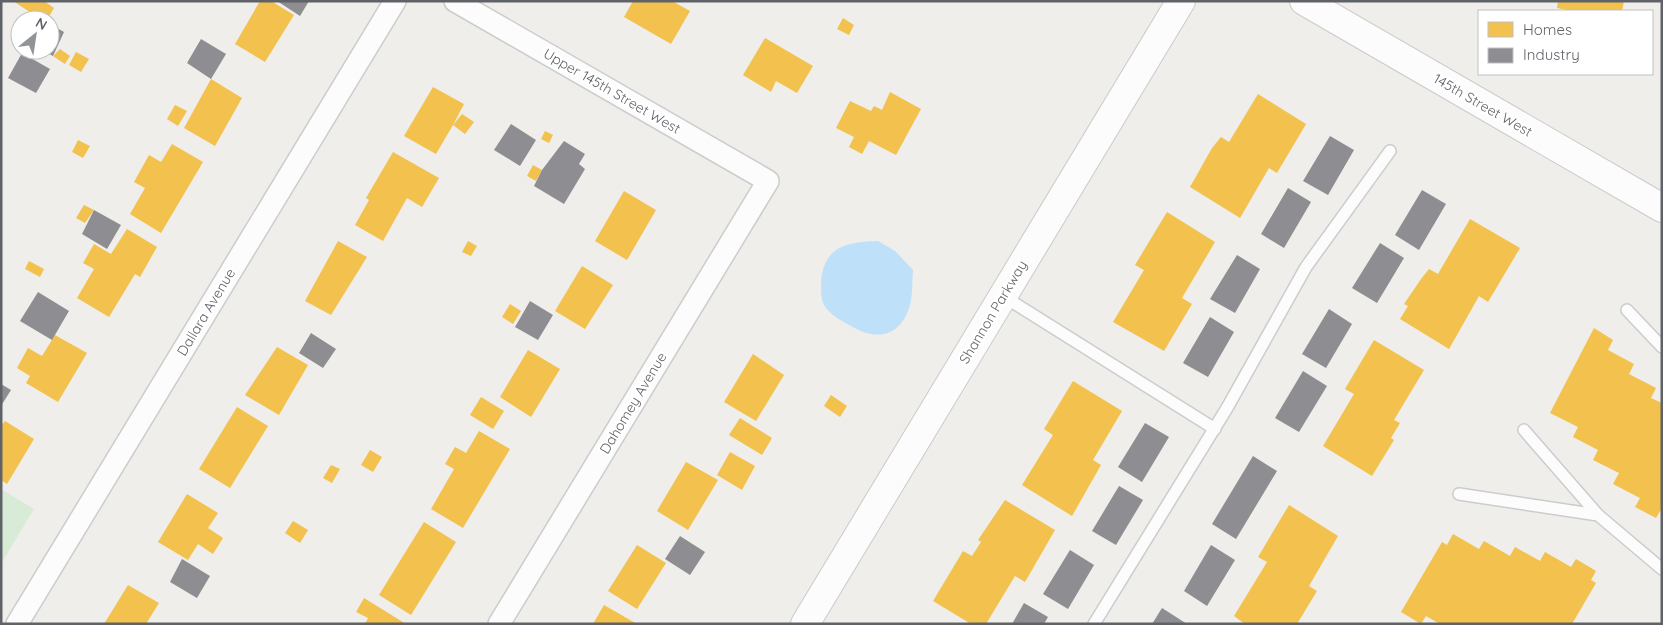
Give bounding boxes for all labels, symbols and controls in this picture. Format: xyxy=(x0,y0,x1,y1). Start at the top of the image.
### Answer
north arrow xyxy=(10,10,60,60)
legend xyxy=(1478,10,1653,75)
text: N xyxy=(33,13,50,34)
text: Homes xyxy=(1523,20,1572,39)
street label: Upper 145th Street West xyxy=(540,44,684,138)
text: Industry xyxy=(1523,45,1580,64)
street label: 145th Street West xyxy=(1430,69,1536,141)
street label: Shannon Parkway xyxy=(955,257,1031,367)
street label: Dallara Avenue xyxy=(173,265,239,359)
street label: Dahomey Avenue xyxy=(596,349,670,457)

